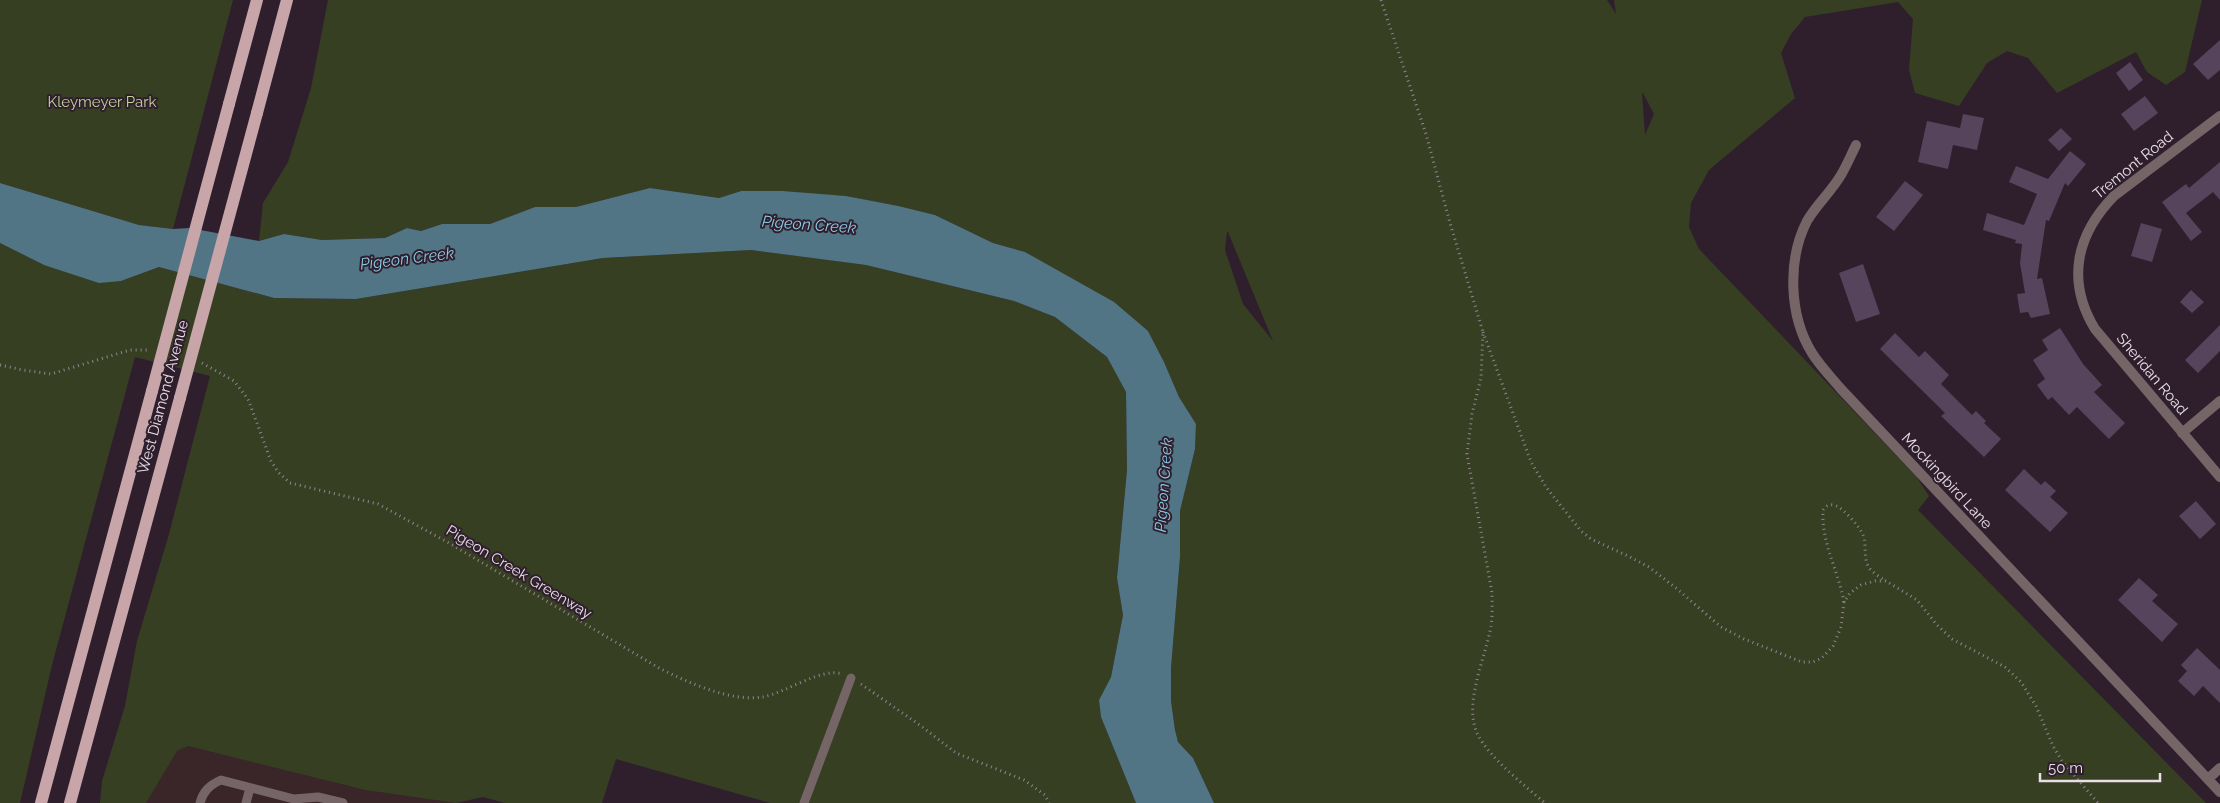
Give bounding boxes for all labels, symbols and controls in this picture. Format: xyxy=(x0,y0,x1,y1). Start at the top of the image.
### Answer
park label: Kleymeyer Park xyxy=(48,93,156,111)
street label: Tremont Road xyxy=(2089,127,2177,203)
water label: Pigeon Creek xyxy=(761,212,857,237)
water label: Pigeon Creek xyxy=(359,243,456,274)
street label: West Diamond Avenue xyxy=(134,318,192,476)
street label: Sheridan Road xyxy=(2113,329,2191,419)
street label: Mockingbird Lane xyxy=(1898,429,1996,533)
water label: Pigeon Creek xyxy=(1151,437,1176,533)
street label: Pigeon Creek Greenway xyxy=(443,521,595,623)
scale bar xyxy=(2040,750,2160,782)
text: 50 m xyxy=(2048,759,2083,777)

